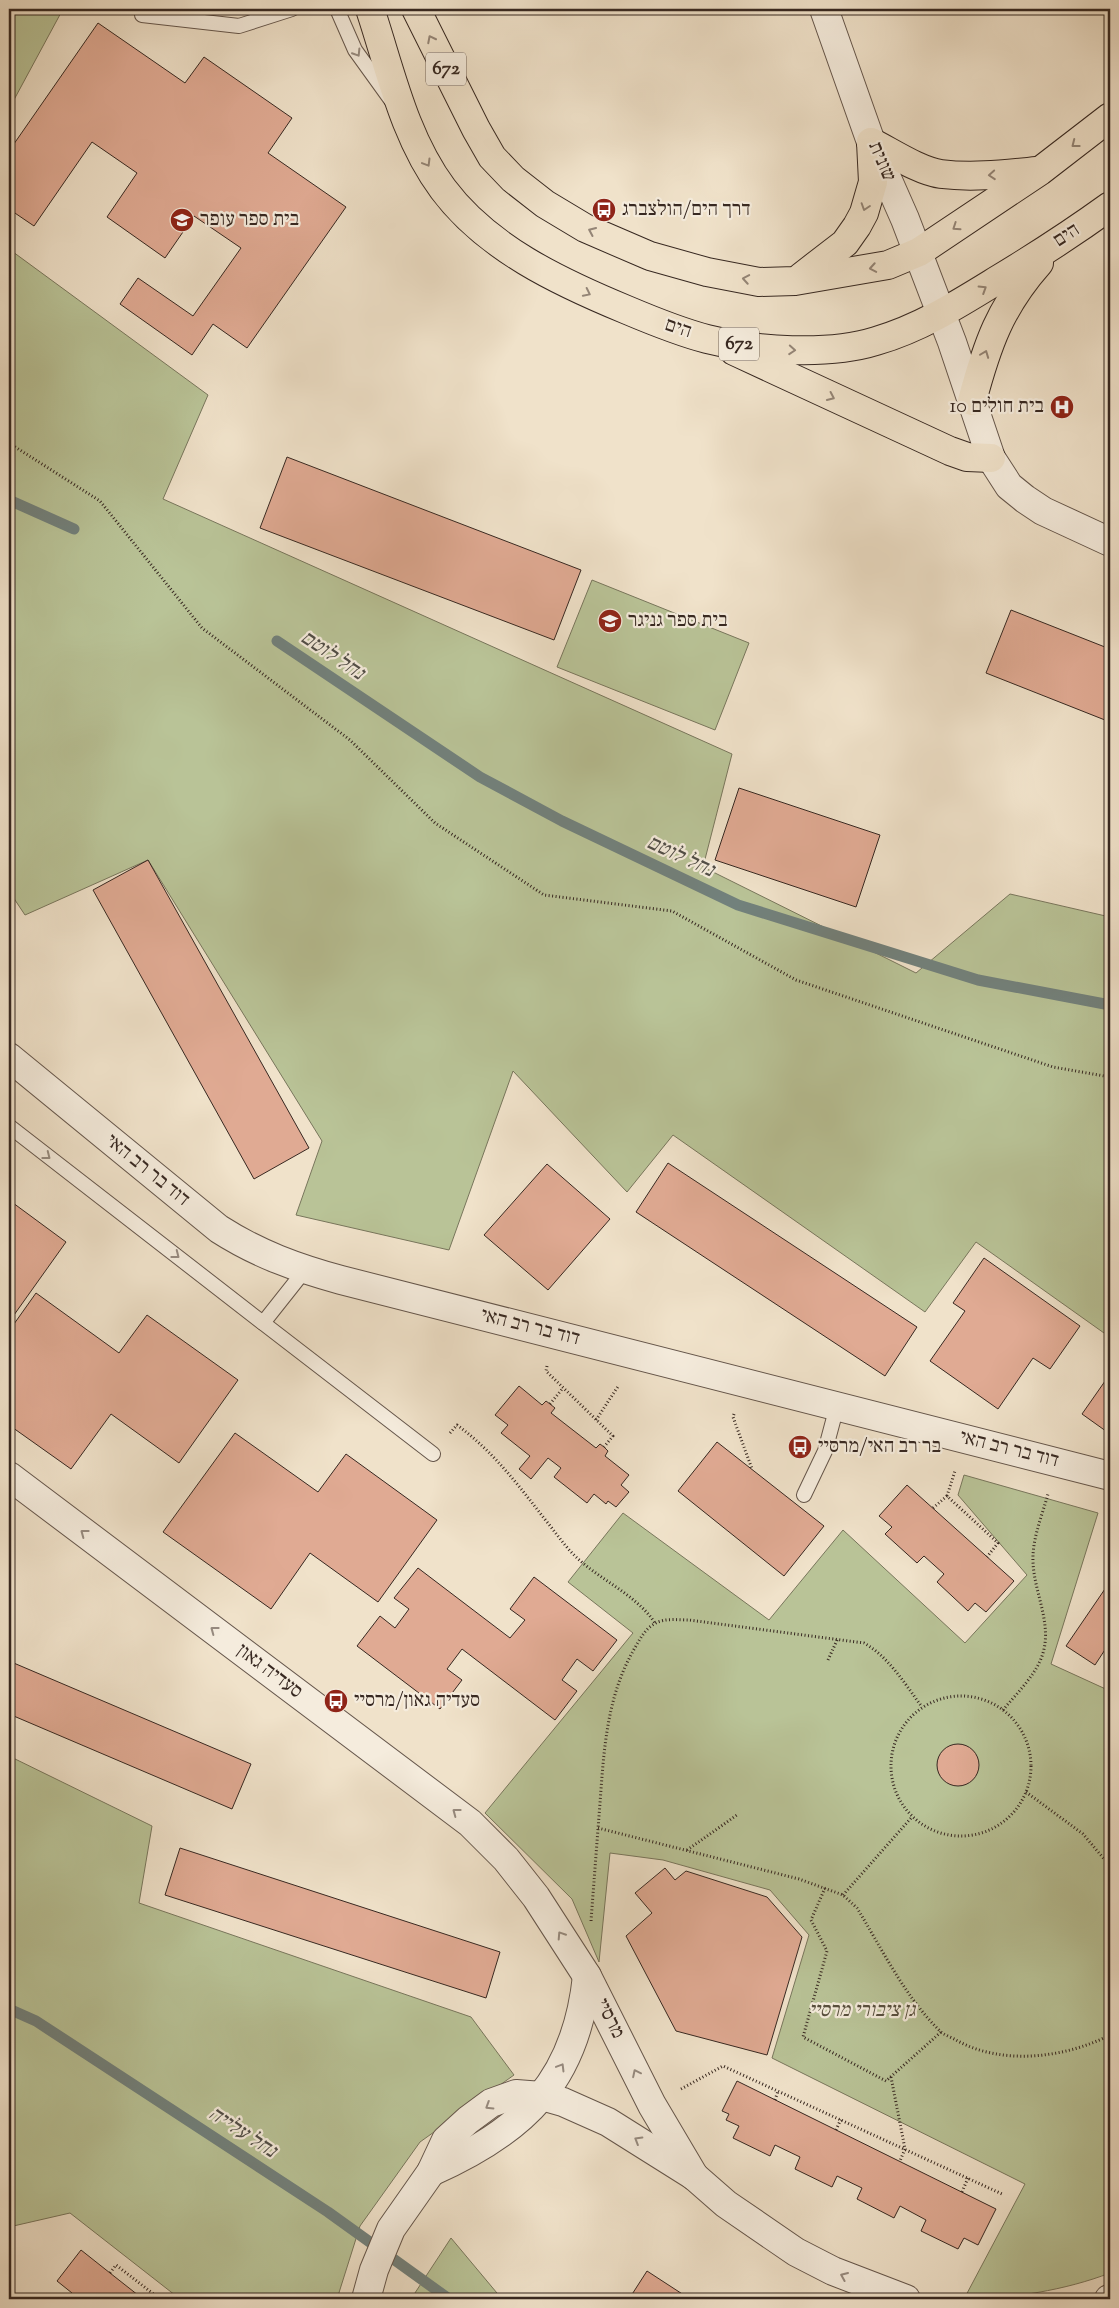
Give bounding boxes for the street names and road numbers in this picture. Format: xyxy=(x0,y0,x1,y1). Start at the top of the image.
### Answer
road number: 672 xyxy=(426,52,466,86)
street label: שונית xyxy=(860,137,902,187)
street label: הים xyxy=(1048,217,1086,255)
street label: הים xyxy=(661,311,695,347)
road number: 672 xyxy=(719,328,759,360)
street label: דוד בר רב האי xyxy=(98,1128,196,1214)
street label: דוד בר רב האי xyxy=(477,1302,583,1354)
street label: דוד בר רב האי xyxy=(956,1424,1062,1476)
street label: סעדיה גאון xyxy=(230,1637,308,1707)
street label: מרסיי xyxy=(587,1994,631,2044)

